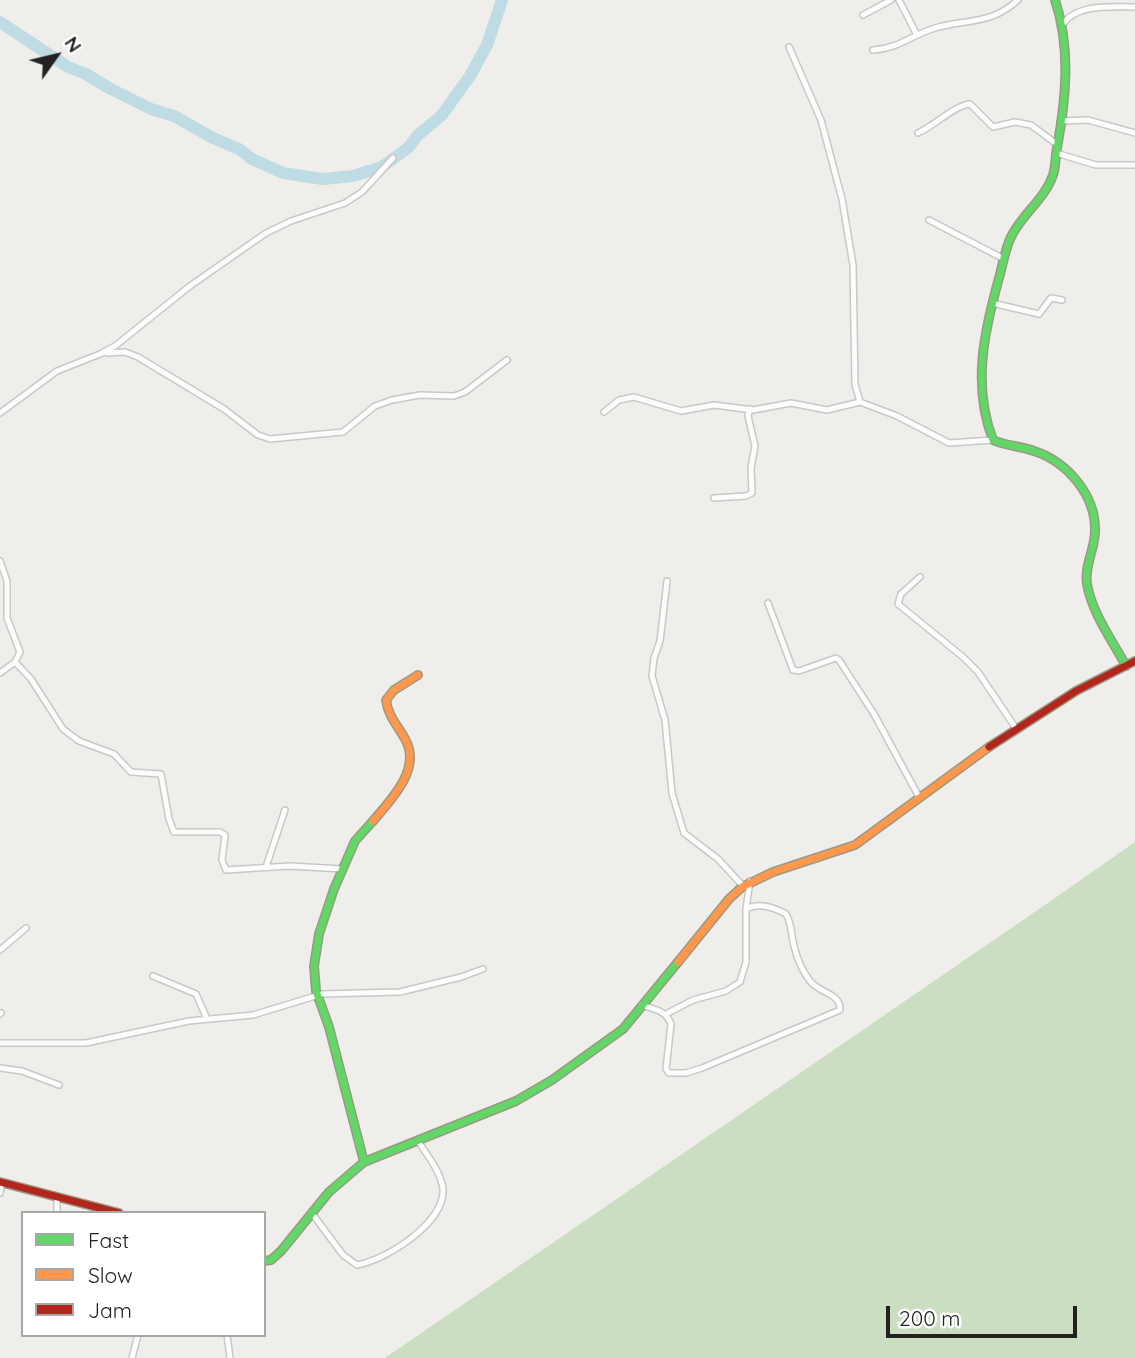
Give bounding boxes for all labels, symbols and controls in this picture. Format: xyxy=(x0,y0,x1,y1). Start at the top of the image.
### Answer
north arrow xyxy=(21,21,91,91)
text: N xyxy=(60,32,87,57)
legend xyxy=(21,1211,266,1337)
text: Fast xyxy=(88,1227,129,1253)
text: Slow xyxy=(88,1262,133,1288)
scale bar xyxy=(890,1292,1081,1336)
text: Jam xyxy=(88,1297,132,1323)
text: 200 m xyxy=(899,1305,961,1331)

